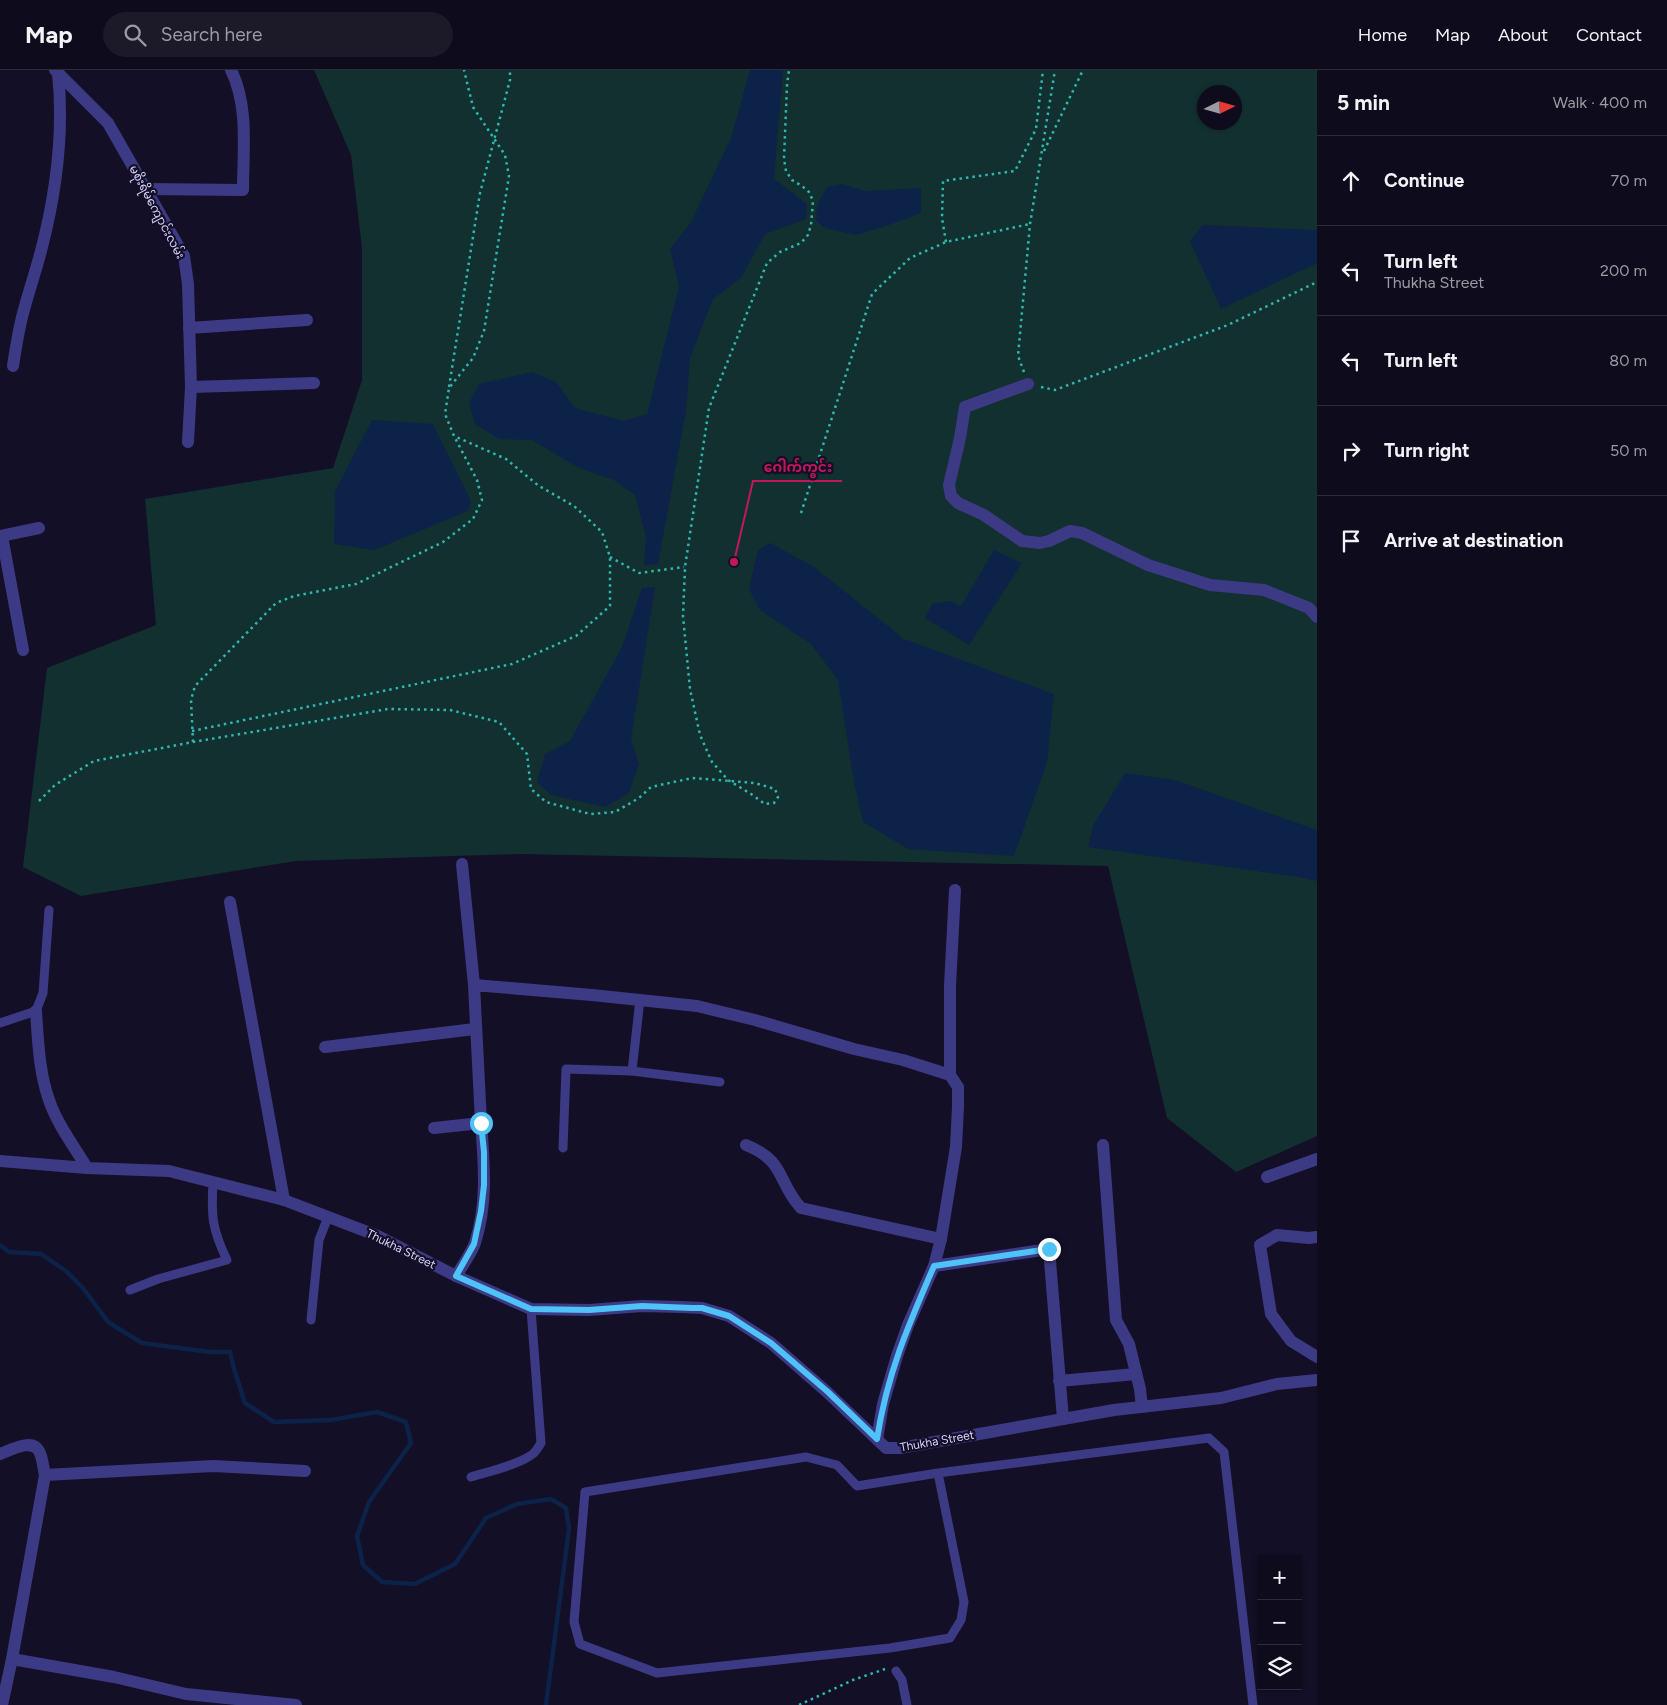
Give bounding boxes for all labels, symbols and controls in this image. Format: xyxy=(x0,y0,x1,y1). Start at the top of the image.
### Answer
search box xyxy=(103,12,453,57)
text: Map xyxy=(25,20,73,49)
icon: search xyxy=(121,21,149,49)
text: Search here xyxy=(161,23,262,46)
text: Home xyxy=(1358,24,1407,46)
text: Map xyxy=(1435,24,1470,46)
text: About xyxy=(1498,24,1548,46)
text: Contact xyxy=(1576,24,1642,46)
north arrow xyxy=(1197,85,1242,130)
text: 5 min xyxy=(1337,90,1390,115)
text: Walk · 400 m xyxy=(1553,93,1647,112)
street label: မစိုးရိမ်ကျောင်းလမ်း xyxy=(124,162,189,263)
icon: ahead xyxy=(1337,167,1365,195)
text: Continue xyxy=(1384,169,1464,192)
text: 70 m xyxy=(1611,171,1647,190)
text: Turn left xyxy=(1384,250,1458,273)
icon: left xyxy=(1337,257,1365,285)
text: 200 m xyxy=(1600,261,1647,280)
text: Thukha Street xyxy=(1384,273,1484,292)
icon: left xyxy=(1337,347,1365,375)
text: Turn left xyxy=(1384,349,1458,372)
text: 80 m xyxy=(1609,351,1647,370)
icon: right xyxy=(1337,437,1365,465)
text: Turn right xyxy=(1384,439,1470,462)
text: 50 m xyxy=(1610,441,1647,460)
callout: ဂေါက်ကွင်း xyxy=(753,452,842,481)
text: ဂေါက်ကွင်း xyxy=(764,457,832,479)
icon: arrive xyxy=(1337,527,1365,555)
text: Arrive at destination xyxy=(1384,529,1563,552)
route start xyxy=(470,1112,493,1135)
street label: Thukha Street xyxy=(364,1226,438,1272)
route end xyxy=(1038,1238,1061,1261)
street label: Thukha Street xyxy=(899,1427,976,1454)
map controls xyxy=(1257,1555,1302,1690)
button: + xyxy=(1257,1555,1302,1600)
button: − xyxy=(1257,1600,1302,1645)
button: layers xyxy=(1257,1645,1302,1690)

